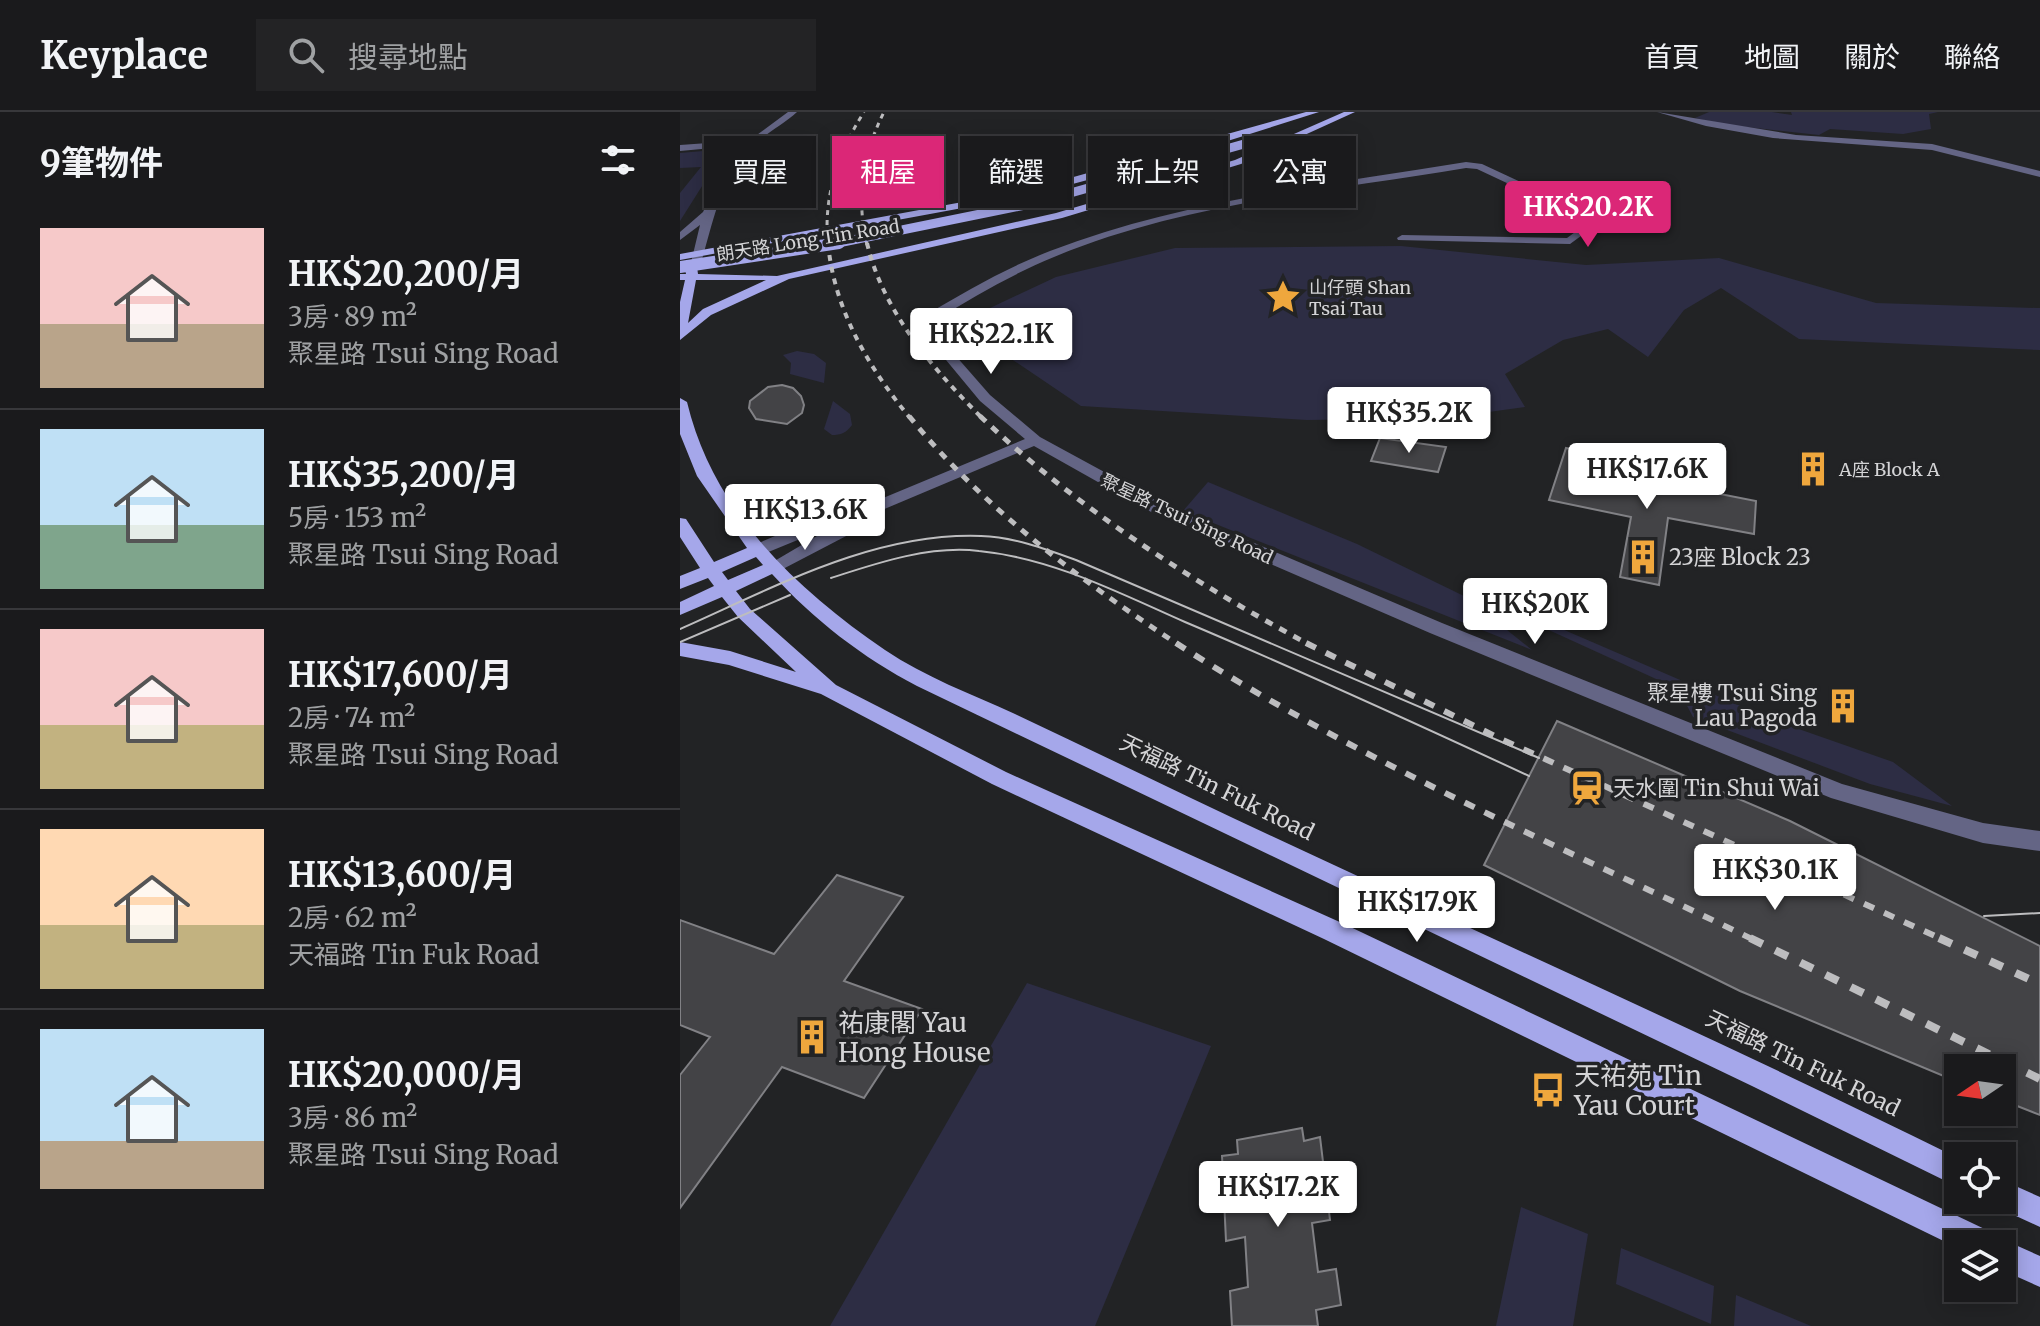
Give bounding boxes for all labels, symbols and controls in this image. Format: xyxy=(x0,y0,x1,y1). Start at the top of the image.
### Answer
search box xyxy=(256,19,816,91)
text: Keyplace xyxy=(40,32,208,79)
icon: search xyxy=(284,33,328,77)
text: 搜尋地點 xyxy=(348,38,468,76)
text: 首頁 xyxy=(1644,39,1700,75)
text: 地圖 xyxy=(1744,39,1800,75)
text: 關於 xyxy=(1844,39,1900,75)
text: 聯絡 xyxy=(1944,39,2000,75)
chip: 買屋 xyxy=(704,136,816,208)
chip: 租屋 xyxy=(832,136,944,208)
chip: 篩選 xyxy=(960,136,1072,208)
chip: 新上架 xyxy=(1088,136,1228,208)
chip: 公寓 xyxy=(1244,136,1356,208)
icon: filters xyxy=(596,138,640,182)
text: 9筆物件 xyxy=(40,142,163,184)
pin: HK$20.2K xyxy=(1505,181,1671,249)
text: HK$20.2K xyxy=(1523,190,1653,223)
street label: 朗天路 Long Tin Road xyxy=(715,214,901,266)
text: HK$20,200/月 xyxy=(288,253,524,295)
icon: home xyxy=(104,260,200,356)
place label: 山仔頭 Shan Tsai Tau xyxy=(1309,276,1411,320)
place icon: 山仔頭 Shan Tsai Tau xyxy=(1264,278,1302,316)
text: 3房 · 89 m² xyxy=(288,300,417,333)
pin: HK$22.1K xyxy=(908,308,1074,376)
text: HK$22.1K xyxy=(928,317,1054,350)
text: 聚星路 Tsui Sing Road xyxy=(288,337,559,370)
pin: HK$35.2K xyxy=(1326,387,1492,455)
text: HK$35.2K xyxy=(1345,396,1473,429)
pin: HK$17.6K xyxy=(1564,443,1730,511)
building icon: A座 Block A xyxy=(1794,450,1832,488)
text: HK$17.6K xyxy=(1586,452,1708,485)
text: HK$35,200/月 xyxy=(288,454,520,496)
place label: A座 Block A xyxy=(1838,458,1940,481)
icon: home xyxy=(104,461,200,557)
street label: 聚星路 Tsui Sing Road xyxy=(1097,469,1277,569)
pin: HK$13.6K xyxy=(722,484,888,552)
text: HK$13.6K xyxy=(743,493,867,526)
text: 5房 · 153 m² xyxy=(288,501,426,534)
text: 聚星路 Tsui Sing Road xyxy=(288,538,559,571)
building icon: 23座 Block 23 xyxy=(1624,538,1662,576)
place label: 23座 Block 23 xyxy=(1669,543,1811,571)
pin: HK$20K xyxy=(1470,578,1600,646)
text: HK$20K xyxy=(1481,587,1589,620)
text: HK$17,600/月 xyxy=(288,654,513,696)
icon: home xyxy=(104,661,200,757)
place label: 聚星樓 Tsui Sing Lau Pagoda xyxy=(1647,679,1817,732)
building icon: 聚星樓 Tsui Sing Lau Pagoda xyxy=(1824,687,1862,725)
text: 2房 · 74 m² xyxy=(288,701,415,734)
street label: 天福路 Tin Fuk Road xyxy=(1115,728,1319,846)
text: 聚星路 Tsui Sing Road xyxy=(288,738,559,771)
station icon: 天水圍 Tin Shui Wai xyxy=(1568,769,1606,807)
place label: 天水圍 Tin Shui Wai xyxy=(1613,774,1820,802)
pin: HK$30.1K xyxy=(1692,844,1858,912)
text: HK$30.1K xyxy=(1712,853,1838,886)
text: HK$13,600/月 xyxy=(288,854,517,896)
icon: home xyxy=(104,861,200,957)
pin: HK$17.9K xyxy=(1334,876,1500,944)
text: HK$17.9K xyxy=(1357,885,1477,918)
text: 2房 · 62 m² xyxy=(288,901,417,934)
text: 天福路 Tin Fuk Road xyxy=(288,938,539,971)
street label: 天福路 Tin Fuk Road xyxy=(1701,1004,1905,1122)
place label: 祐康閣 Yau Hong House xyxy=(838,1006,991,1069)
building icon: 祐康閣 Yau Hong House xyxy=(793,1018,831,1056)
text: HK$20,000/月 xyxy=(288,1054,526,1096)
north arrow xyxy=(1944,1054,2016,1126)
map controls xyxy=(1944,1054,2016,1302)
place label: 天祐苑 Tin Yau Court xyxy=(1573,1059,1702,1122)
icon: home xyxy=(104,1061,200,1157)
bus stop icon: 天祐苑 Tin Yau Court xyxy=(1529,1071,1567,1109)
text: 3房 · 86 m² xyxy=(288,1101,417,1134)
text: 聚星路 Tsui Sing Road xyxy=(288,1138,559,1171)
button: locate xyxy=(1944,1142,2016,1214)
pin: HK$17.2K xyxy=(1195,1161,1361,1229)
text: HK$17.2K xyxy=(1217,1170,1339,1203)
button: layers xyxy=(1944,1230,2016,1302)

